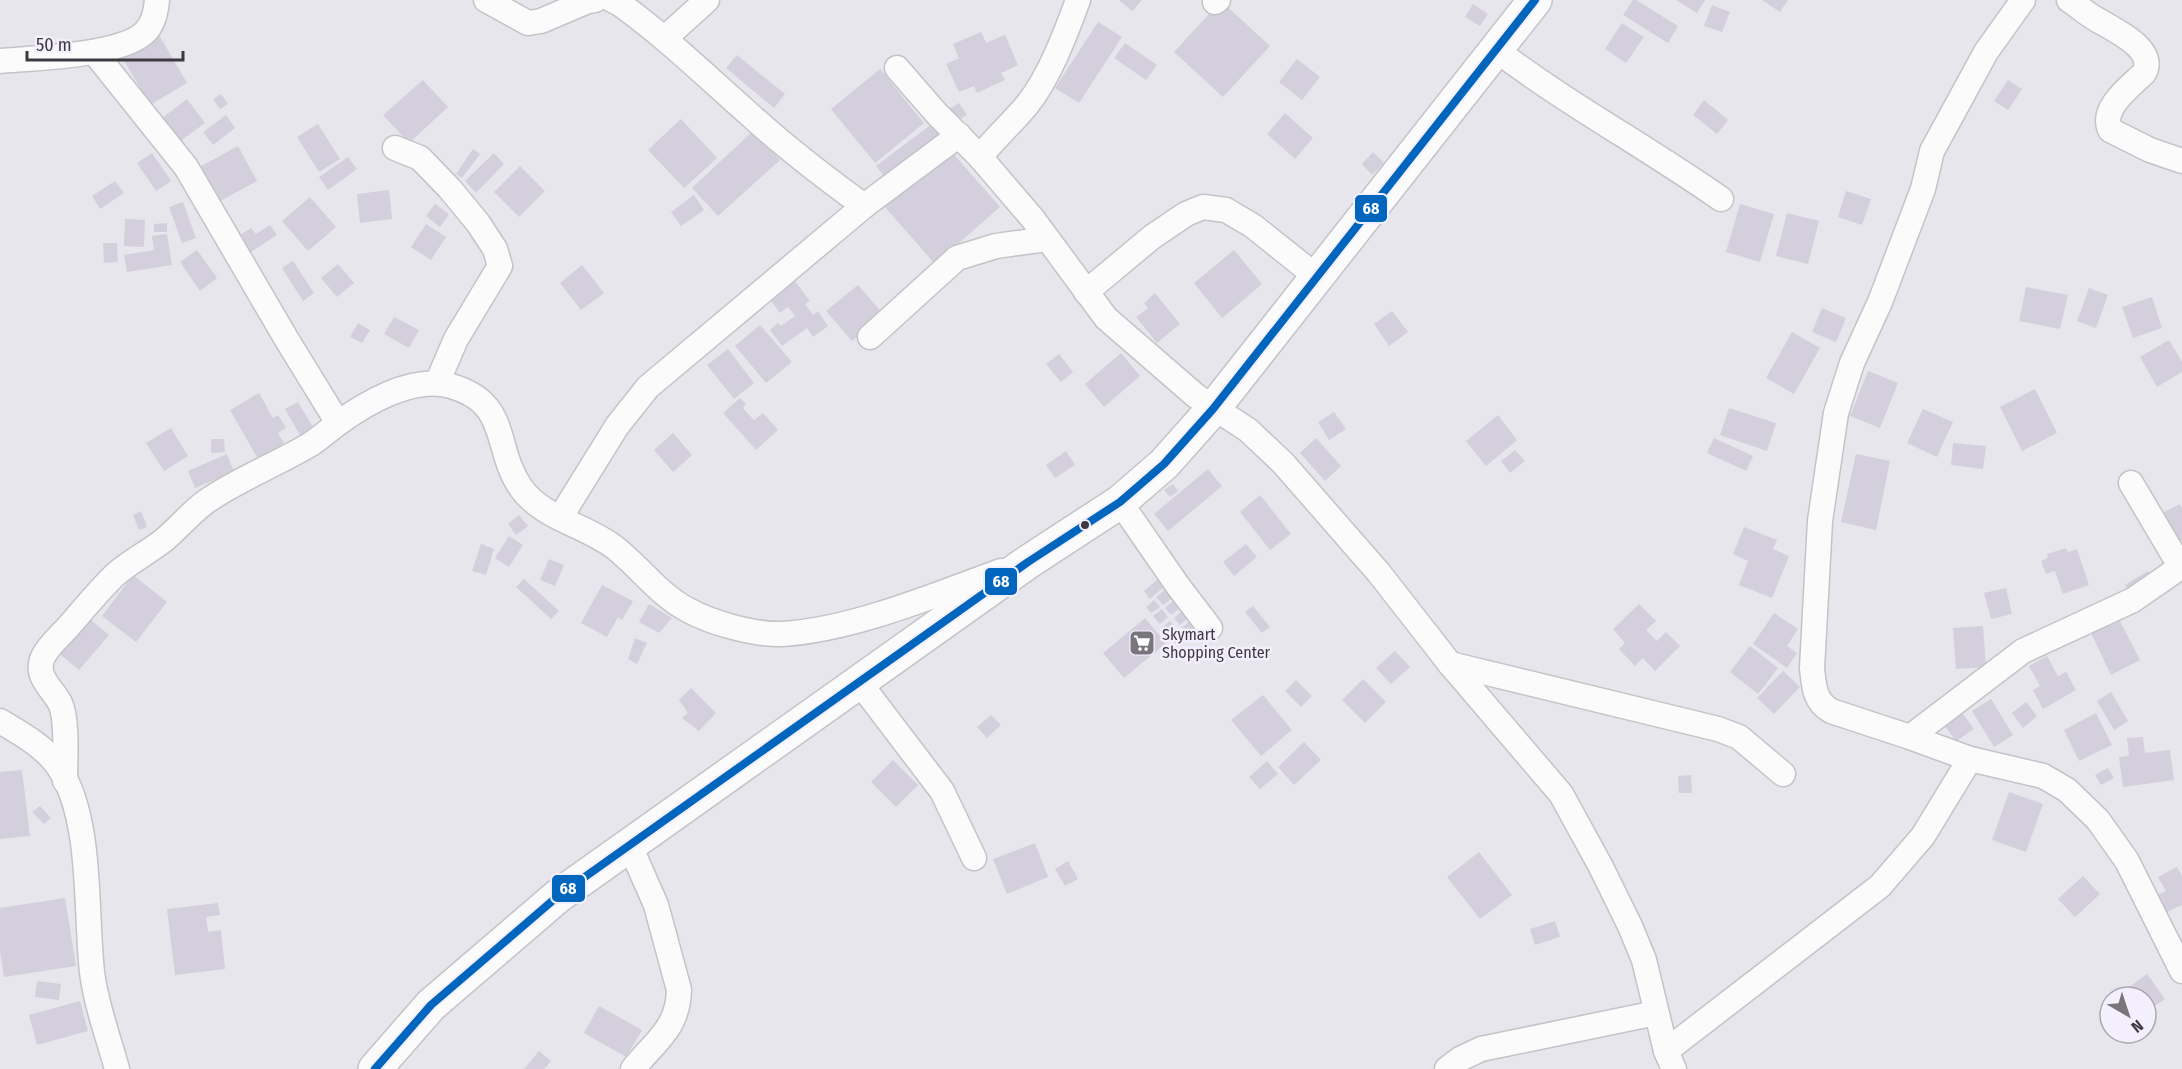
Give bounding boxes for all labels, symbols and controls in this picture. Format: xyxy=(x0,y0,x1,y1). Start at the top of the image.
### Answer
scale bar xyxy=(27,24,183,62)
text: 50 m xyxy=(36,34,72,56)
line badge: 68 xyxy=(1354,194,1388,223)
text: 68 xyxy=(1363,199,1380,218)
unlabelled marker xyxy=(1079,519,1091,531)
line badge: 68 xyxy=(984,567,1018,596)
text: 68 xyxy=(993,572,1010,591)
place label: Skymart Shopping Center xyxy=(1162,625,1271,662)
supermarket icon: Skymart Shopping Center xyxy=(1127,628,1157,658)
line badge: 68 xyxy=(551,874,586,903)
text: 68 xyxy=(560,879,577,898)
north arrow xyxy=(2098,985,2158,1045)
text: N xyxy=(2127,1016,2147,1037)

